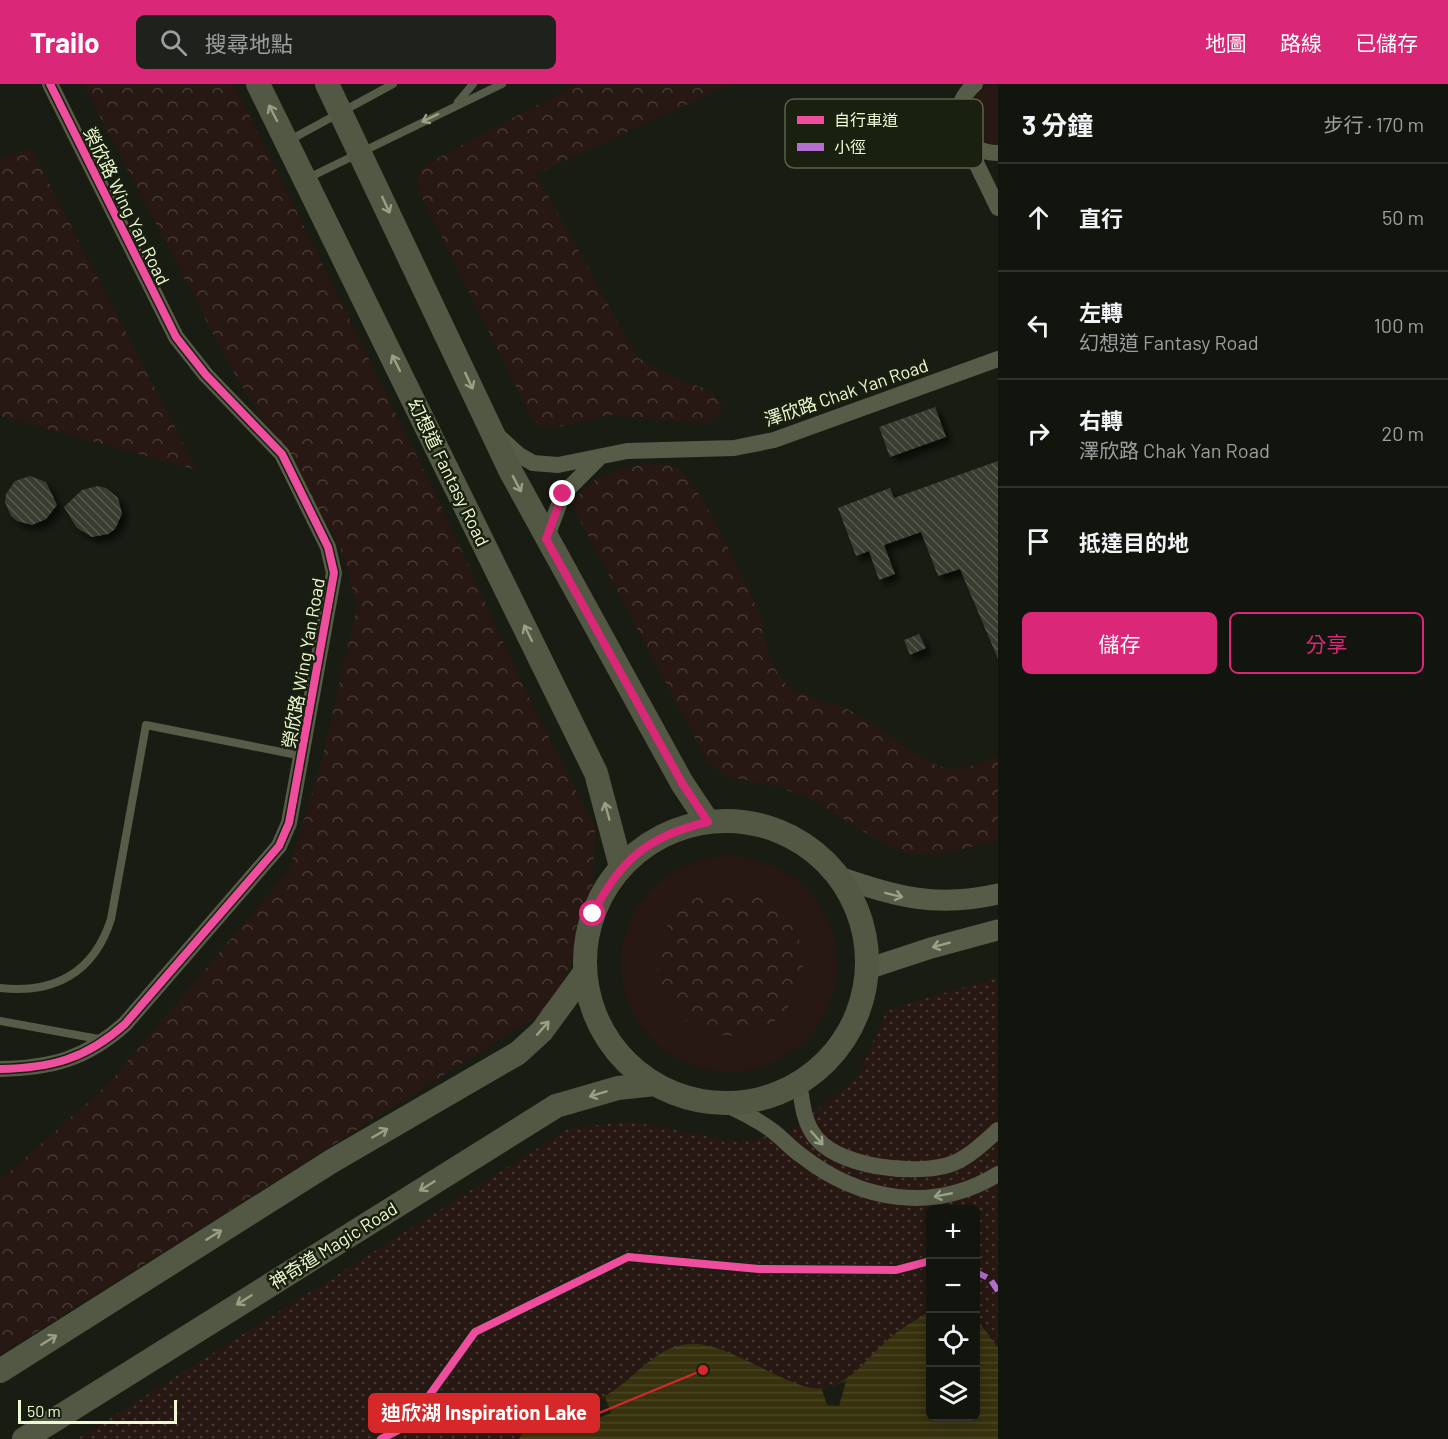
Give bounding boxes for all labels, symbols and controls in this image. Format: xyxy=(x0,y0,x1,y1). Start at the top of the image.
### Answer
search box xyxy=(136,15,556,69)
text: Trailo xyxy=(30,25,100,59)
icon: search xyxy=(157,26,190,59)
text: 搜尋地點 xyxy=(205,30,293,56)
text: 地圖 xyxy=(1205,30,1247,55)
text: 路線 xyxy=(1280,30,1322,55)
text: 已儲存 xyxy=(1355,30,1418,55)
legend xyxy=(785,99,983,168)
one-way arrow xyxy=(267,104,278,122)
text: 3 分鐘 xyxy=(1022,109,1093,140)
text: 自行車道 xyxy=(834,110,898,129)
text: 步行 · 170 m xyxy=(1324,112,1424,136)
one-way arrow xyxy=(421,113,439,125)
street label: 榮欣路 Wing Yan Road xyxy=(79,124,175,288)
text: 小徑 xyxy=(834,137,866,156)
one-way arrow xyxy=(380,195,392,213)
icon: ahead xyxy=(1022,201,1055,234)
text: 直行 xyxy=(1079,205,1123,231)
text: 50 m xyxy=(1382,205,1424,229)
text: 左轉 xyxy=(1079,299,1123,325)
icon: left xyxy=(1022,309,1055,342)
text: 100 m xyxy=(1374,313,1424,337)
text: 幻想道 Fantasy Road xyxy=(1079,330,1259,354)
street label: 澤欣路 Chak Yan Road xyxy=(761,354,931,430)
one-way arrow xyxy=(390,355,402,373)
one-way arrow xyxy=(464,372,475,390)
street label: 幻想道 Fantasy Road xyxy=(404,395,494,549)
text: 右轉 xyxy=(1079,407,1123,433)
icon: right xyxy=(1022,417,1055,450)
text: 20 m xyxy=(1381,421,1424,445)
text: 澤欣路 Chak Yan Road xyxy=(1079,438,1270,462)
one-way arrow xyxy=(512,474,523,492)
route end xyxy=(549,480,575,506)
icon: arrive xyxy=(1022,525,1055,558)
text: 抵達目的地 xyxy=(1079,529,1189,555)
street label: 榮欣路 Wing Yan Road xyxy=(277,576,329,750)
button: 儲存 xyxy=(1022,612,1217,674)
button: 分享 xyxy=(1229,612,1424,674)
one-way arrow xyxy=(522,624,533,642)
one-way arrow xyxy=(601,801,612,820)
one-way arrow xyxy=(884,890,903,902)
route start xyxy=(579,900,605,926)
one-way arrow xyxy=(932,940,951,951)
one-way arrow xyxy=(536,1021,550,1036)
one-way arrow xyxy=(589,1089,608,1100)
one-way arrow xyxy=(371,1127,388,1139)
one-way arrow xyxy=(810,1129,824,1145)
one-way arrow xyxy=(419,1179,436,1192)
one-way arrow xyxy=(934,1190,954,1201)
street label: 神奇道 Magic Road xyxy=(265,1197,401,1293)
map controls xyxy=(926,1205,980,1421)
button: + xyxy=(926,1205,980,1259)
one-way arrow xyxy=(205,1229,222,1241)
button: − xyxy=(926,1259,980,1313)
one-way arrow xyxy=(236,1295,253,1307)
button: locate xyxy=(926,1313,980,1367)
one-way arrow xyxy=(41,1333,58,1346)
button: layers xyxy=(926,1367,980,1421)
callout: 迪欣湖 Inspiration Lake xyxy=(369,1394,599,1432)
scale bar xyxy=(18,1397,177,1424)
text: 迪欣湖 Inspiration Lake xyxy=(381,1400,587,1424)
text: 50 m xyxy=(27,1401,61,1420)

